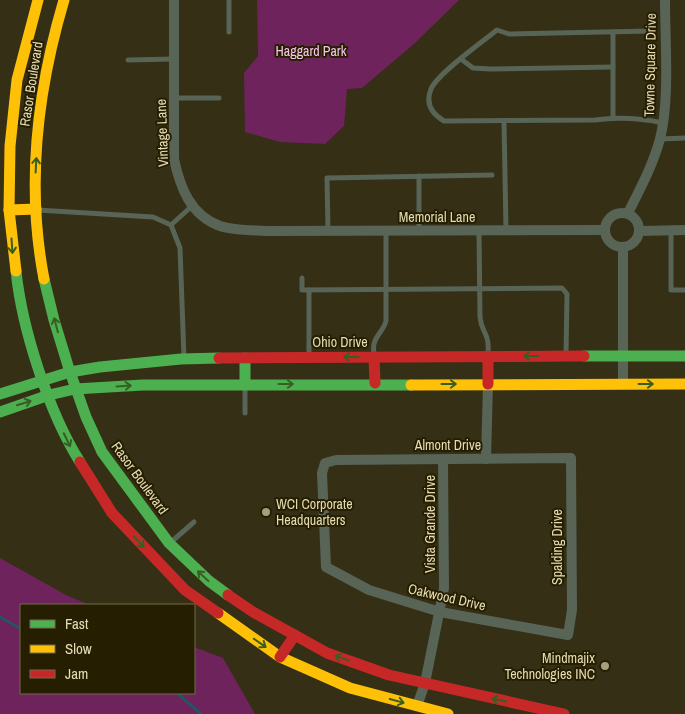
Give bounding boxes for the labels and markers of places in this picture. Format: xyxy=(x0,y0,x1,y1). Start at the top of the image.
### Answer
place label: WCI Corporate Headquarters xyxy=(276,495,353,529)
marker: WCI Corporate Headquarters xyxy=(260,506,272,518)
place label: Mindmajix Technologies INC xyxy=(504,649,595,683)
marker: Mindmajix Technologies INC xyxy=(599,660,611,672)

